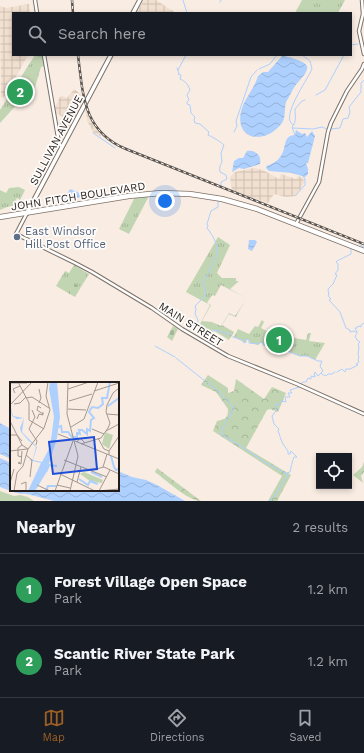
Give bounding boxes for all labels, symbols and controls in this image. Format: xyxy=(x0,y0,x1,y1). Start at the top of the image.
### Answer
search box xyxy=(12,12,352,56)
icon: search xyxy=(26,23,48,45)
text: Search here xyxy=(58,25,146,43)
pin: 2 xyxy=(7,77,33,107)
street label: SULLIVAN AVENUE xyxy=(27,93,86,187)
street label: JOHN FITCH BOULEVARD xyxy=(10,179,146,214)
your location xyxy=(155,191,175,211)
place label: East Windsor Hill Post Office xyxy=(25,225,106,251)
marker: East Windsor Hill Post Office xyxy=(12,232,22,242)
street label: MAIN STREET xyxy=(156,300,225,349)
pin: 1 xyxy=(266,325,292,355)
inset map xyxy=(10,382,119,491)
map controls xyxy=(316,453,352,489)
button: locate xyxy=(316,453,352,489)
text: Nearby xyxy=(16,517,75,537)
text: 2 results xyxy=(293,520,348,535)
text: Forest Village Open Space xyxy=(54,573,247,591)
text: 1 xyxy=(26,582,32,597)
text: 1.2 km xyxy=(308,582,348,597)
text: Park xyxy=(54,591,82,606)
text: Scantic River State Park xyxy=(54,645,235,663)
text: 2 xyxy=(25,654,33,669)
text: 1.2 km xyxy=(308,654,348,669)
text: Park xyxy=(54,663,82,678)
tab: Map xyxy=(43,707,65,744)
tab: Directions xyxy=(150,707,204,744)
tab: Saved xyxy=(289,707,321,744)

